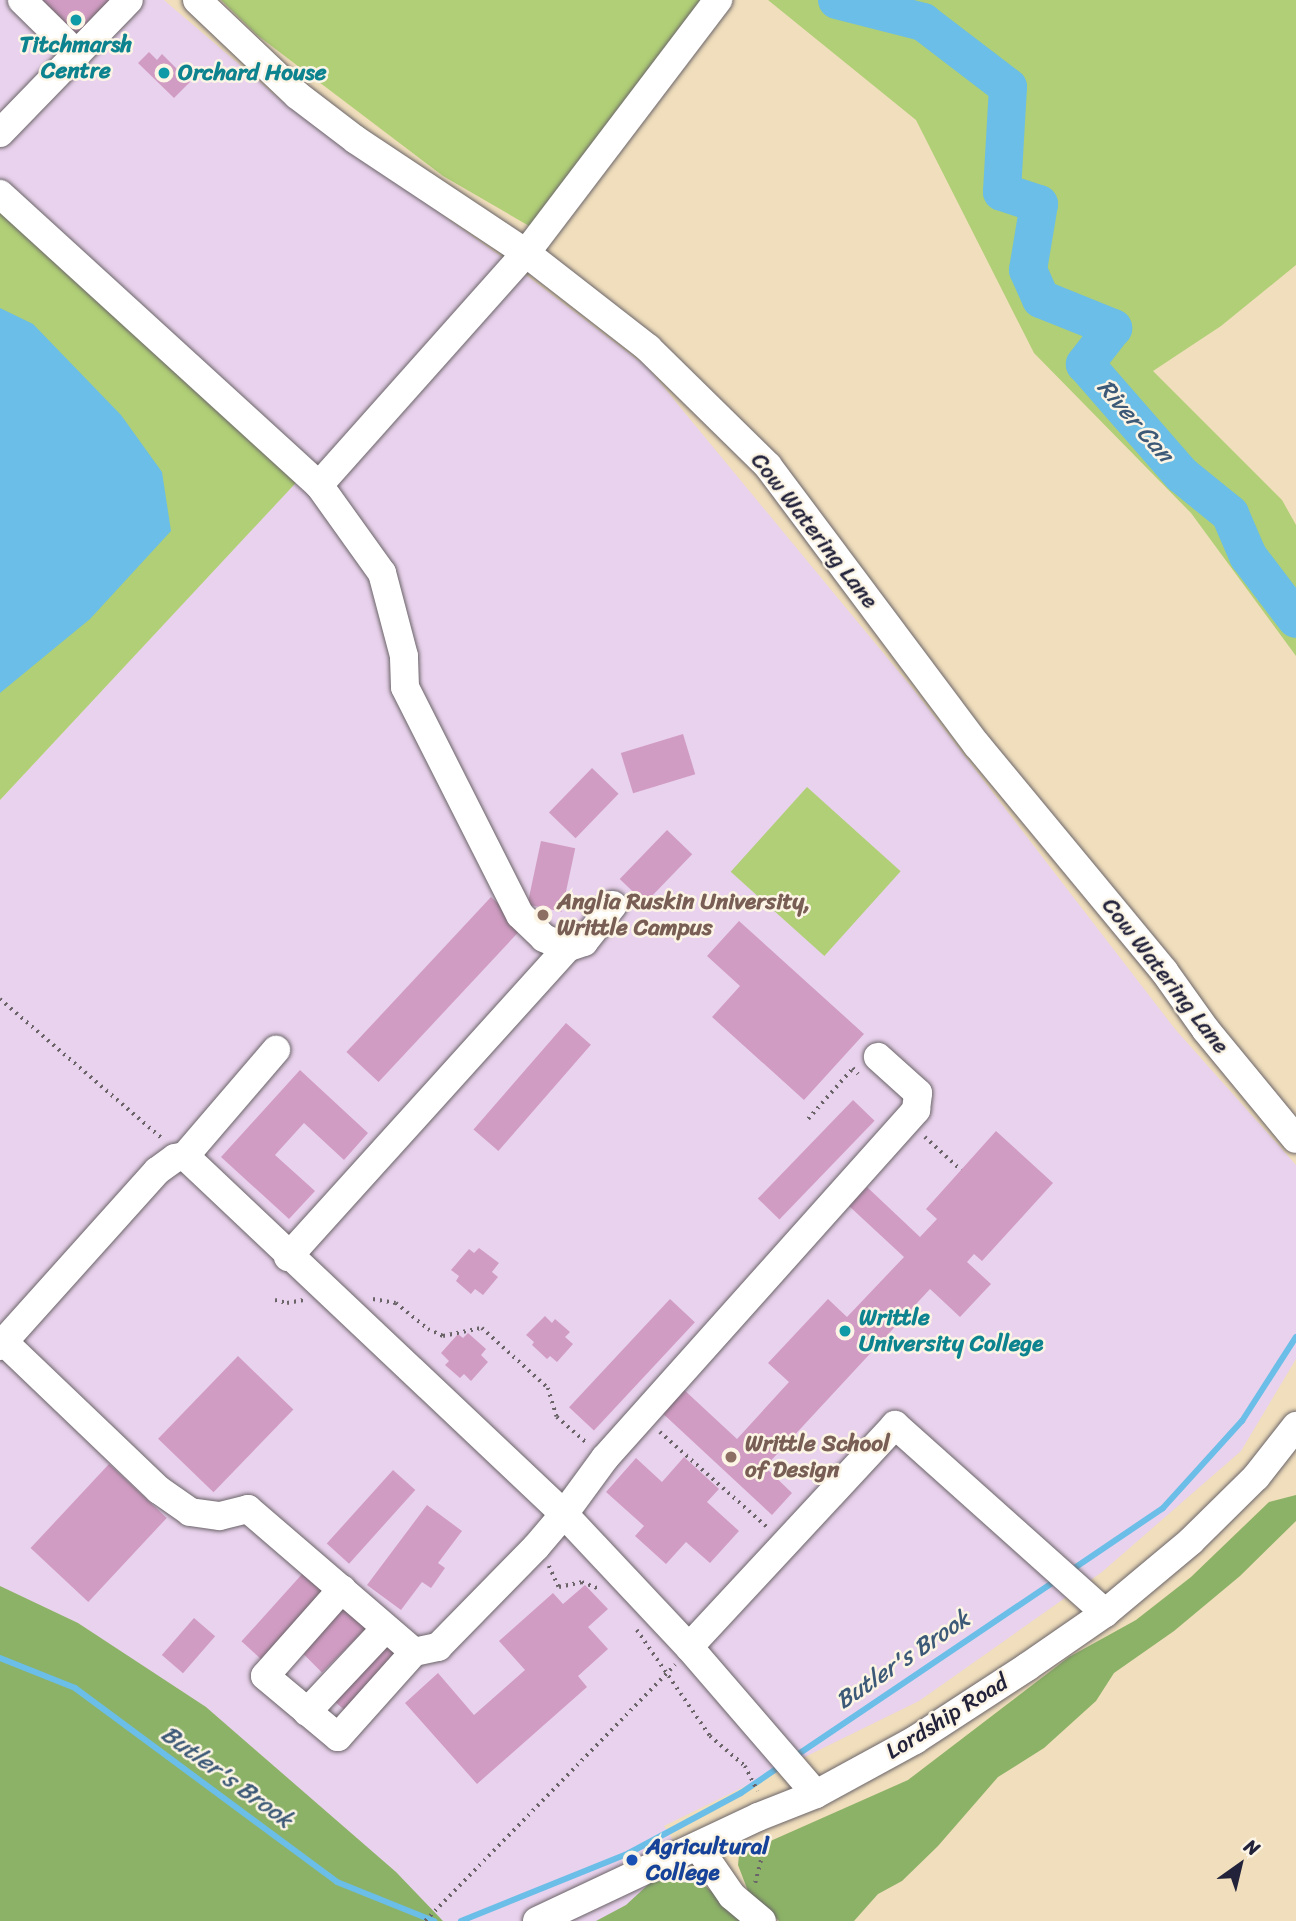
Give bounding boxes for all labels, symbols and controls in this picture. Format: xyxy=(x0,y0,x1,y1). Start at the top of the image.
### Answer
marker: Titchmarsh Centre xyxy=(68,12,84,28)
place label: Titchmarsh Centre xyxy=(20,31,132,85)
place label: Orchard House xyxy=(178,59,327,87)
marker: Orchard House xyxy=(156,65,172,81)
water label: River Can xyxy=(1091,374,1179,468)
street label: Cow Watering Lane xyxy=(744,447,884,615)
place label: Anglia Ruskin University, Writtle Campus xyxy=(557,888,811,942)
street label: Cow Watering Lane xyxy=(1095,892,1235,1060)
marker: Anglia Ruskin University, Writtle Campus xyxy=(535,907,551,923)
place label: Writtle University College xyxy=(859,1304,1043,1358)
marker: Writtle University College xyxy=(837,1323,853,1339)
place label: Writtle School of Design xyxy=(745,1430,890,1484)
marker: Writtle School of Design xyxy=(723,1449,739,1465)
water label: Butler's Brook xyxy=(830,1604,976,1716)
street label: Lordship Road xyxy=(881,1668,1013,1766)
water label: Butler's Brook xyxy=(155,1720,299,1834)
north arrow xyxy=(1205,1830,1275,1900)
text: N xyxy=(1237,1830,1267,1865)
place label: Agricultural College xyxy=(646,1833,769,1887)
marker: Agricultural College xyxy=(624,1852,640,1868)

